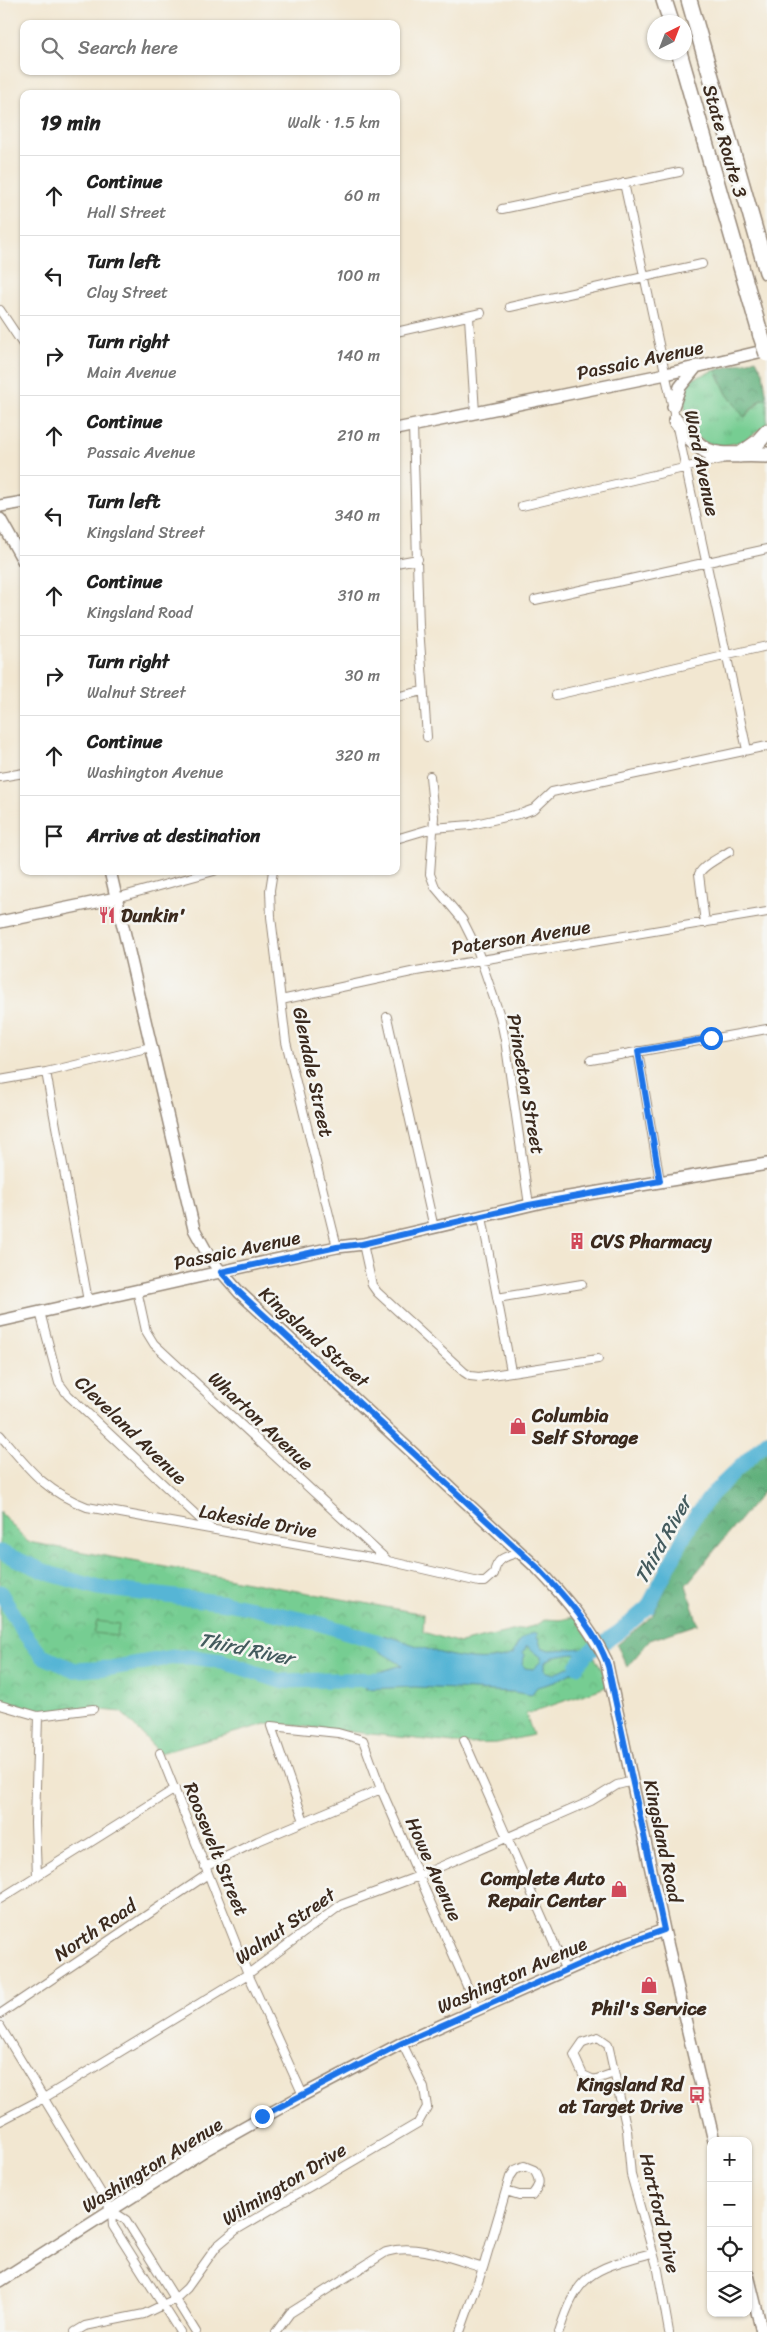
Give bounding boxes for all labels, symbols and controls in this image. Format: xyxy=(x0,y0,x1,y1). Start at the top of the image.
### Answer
north arrow xyxy=(647,15,692,60)
search box xyxy=(20,20,400,75)
text: Search here xyxy=(78,31,178,64)
icon: search xyxy=(38,34,66,62)
street label: State Route 3 xyxy=(693,80,757,202)
text: 19 min xyxy=(40,104,101,142)
text: Walk · 1.5 km xyxy=(288,108,380,137)
text: Continue xyxy=(87,165,163,198)
text: 60 m xyxy=(344,181,380,210)
icon: ahead xyxy=(40,182,68,210)
text: Hall Street xyxy=(87,198,166,227)
text: Turn left xyxy=(87,245,160,278)
text: 100 m xyxy=(336,261,380,290)
icon: left xyxy=(40,262,68,290)
text: Clay Street xyxy=(87,278,168,307)
text: Turn right xyxy=(87,325,169,358)
street label: Passaic Avenue xyxy=(574,331,706,389)
text: 140 m xyxy=(337,341,380,370)
icon: right xyxy=(40,342,68,370)
text: Main Avenue xyxy=(87,358,176,387)
text: Continue xyxy=(87,405,163,438)
street label: Ward Avenue xyxy=(675,407,729,520)
text: 210 m xyxy=(337,421,380,450)
icon: ahead xyxy=(40,422,68,450)
text: Passaic Avenue xyxy=(87,438,195,467)
text: Turn left xyxy=(87,485,160,518)
text: 340 m xyxy=(335,501,380,530)
icon: left xyxy=(40,502,68,530)
text: Kingsland Street xyxy=(87,518,205,547)
text: Continue xyxy=(87,565,163,598)
text: 310 m xyxy=(338,581,380,610)
icon: ahead xyxy=(40,582,68,610)
text: Kingsland Road xyxy=(87,598,192,627)
text: Turn right xyxy=(87,645,169,678)
text: 30 m xyxy=(345,661,380,690)
icon: right xyxy=(40,662,68,690)
text: Walnut Street xyxy=(87,678,186,707)
text: Continue xyxy=(87,725,163,758)
text: 320 m xyxy=(335,741,380,770)
icon: ahead xyxy=(40,742,68,770)
text: Washington Avenue xyxy=(87,758,223,787)
text: Arrive at destination xyxy=(87,819,260,852)
icon: arrive xyxy=(40,822,68,850)
place label: Dunkin' xyxy=(121,899,186,932)
restaurant icon: Dunkin' xyxy=(97,905,117,925)
street label: Paterson Avenue xyxy=(449,910,593,964)
street label: Glendale Street xyxy=(283,1004,343,1140)
street label: Princeton Street xyxy=(497,1011,555,1157)
route start xyxy=(700,1027,723,1050)
street label: Passaic Avenue xyxy=(171,1221,303,1279)
place label: CVS Pharmacy xyxy=(590,1225,713,1258)
building icon: CVS Pharmacy xyxy=(567,1231,587,1251)
street label: Kingsland Street xyxy=(251,1278,378,1397)
street label: Wharton Avenue xyxy=(200,1363,322,1479)
street label: Cleveland Avenue xyxy=(67,1367,195,1493)
place label: Columbia Self Storage xyxy=(531,1399,638,1454)
shop icon: Columbia Self Storage xyxy=(508,1416,528,1436)
water label: Third River xyxy=(624,1486,703,1590)
street label: Lakeside Drive xyxy=(196,1494,320,1548)
water label: Third River xyxy=(195,1622,300,1677)
street label: Kingsland Road xyxy=(634,1776,693,1908)
street label: Roosevelt Street xyxy=(174,1777,258,1921)
street label: Howe Avenue xyxy=(396,1811,472,1927)
place label: Complete Auto Repair Center xyxy=(480,1862,607,1917)
street label: Walnut Street xyxy=(228,1878,344,1973)
shop icon: Complete Auto Repair Center xyxy=(609,1879,629,1899)
street label: North Road xyxy=(47,1889,145,1970)
street label: Washington Avenue xyxy=(431,1927,593,2023)
shop icon: Phil's Service xyxy=(639,1975,659,1995)
place label: Phil's Service xyxy=(592,1992,707,2025)
place label: Kingsland Rd at Target Drive xyxy=(558,2068,685,2123)
bus stop icon: Kingsland Rd at Target Drive xyxy=(687,2085,707,2105)
route end xyxy=(251,2105,274,2128)
street label: Washington Avenue xyxy=(75,2108,229,2222)
street label: Wilmington Drive xyxy=(215,2133,353,2234)
map controls xyxy=(707,2137,752,2317)
button: + xyxy=(707,2137,752,2182)
street label: Hartford Drive xyxy=(630,2149,690,2277)
button: − xyxy=(707,2182,752,2227)
button: locate xyxy=(707,2227,752,2272)
button: layers xyxy=(707,2272,752,2317)

